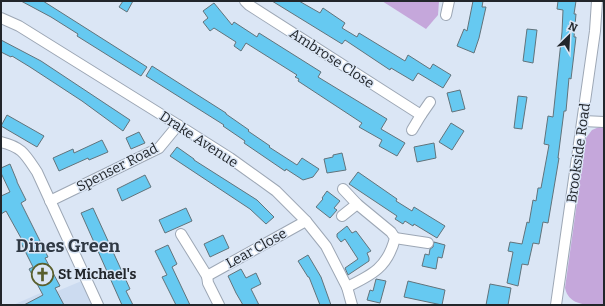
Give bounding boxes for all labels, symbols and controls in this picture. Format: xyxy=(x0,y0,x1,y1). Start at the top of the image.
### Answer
north arrow xyxy=(549,16,589,56)
text: N xyxy=(566,20,580,35)
street label: Ambrose Close xyxy=(286,25,377,92)
street label: Brookside Road xyxy=(563,102,594,204)
street label: Drake Avenue xyxy=(156,108,241,171)
street label: Spenser Road xyxy=(74,140,161,195)
street label: Lear Close xyxy=(223,225,290,272)
district label: Dines Green xyxy=(16,235,121,257)
church icon: St Michael's xyxy=(30,261,56,287)
place label: St Michael's xyxy=(58,266,136,283)

